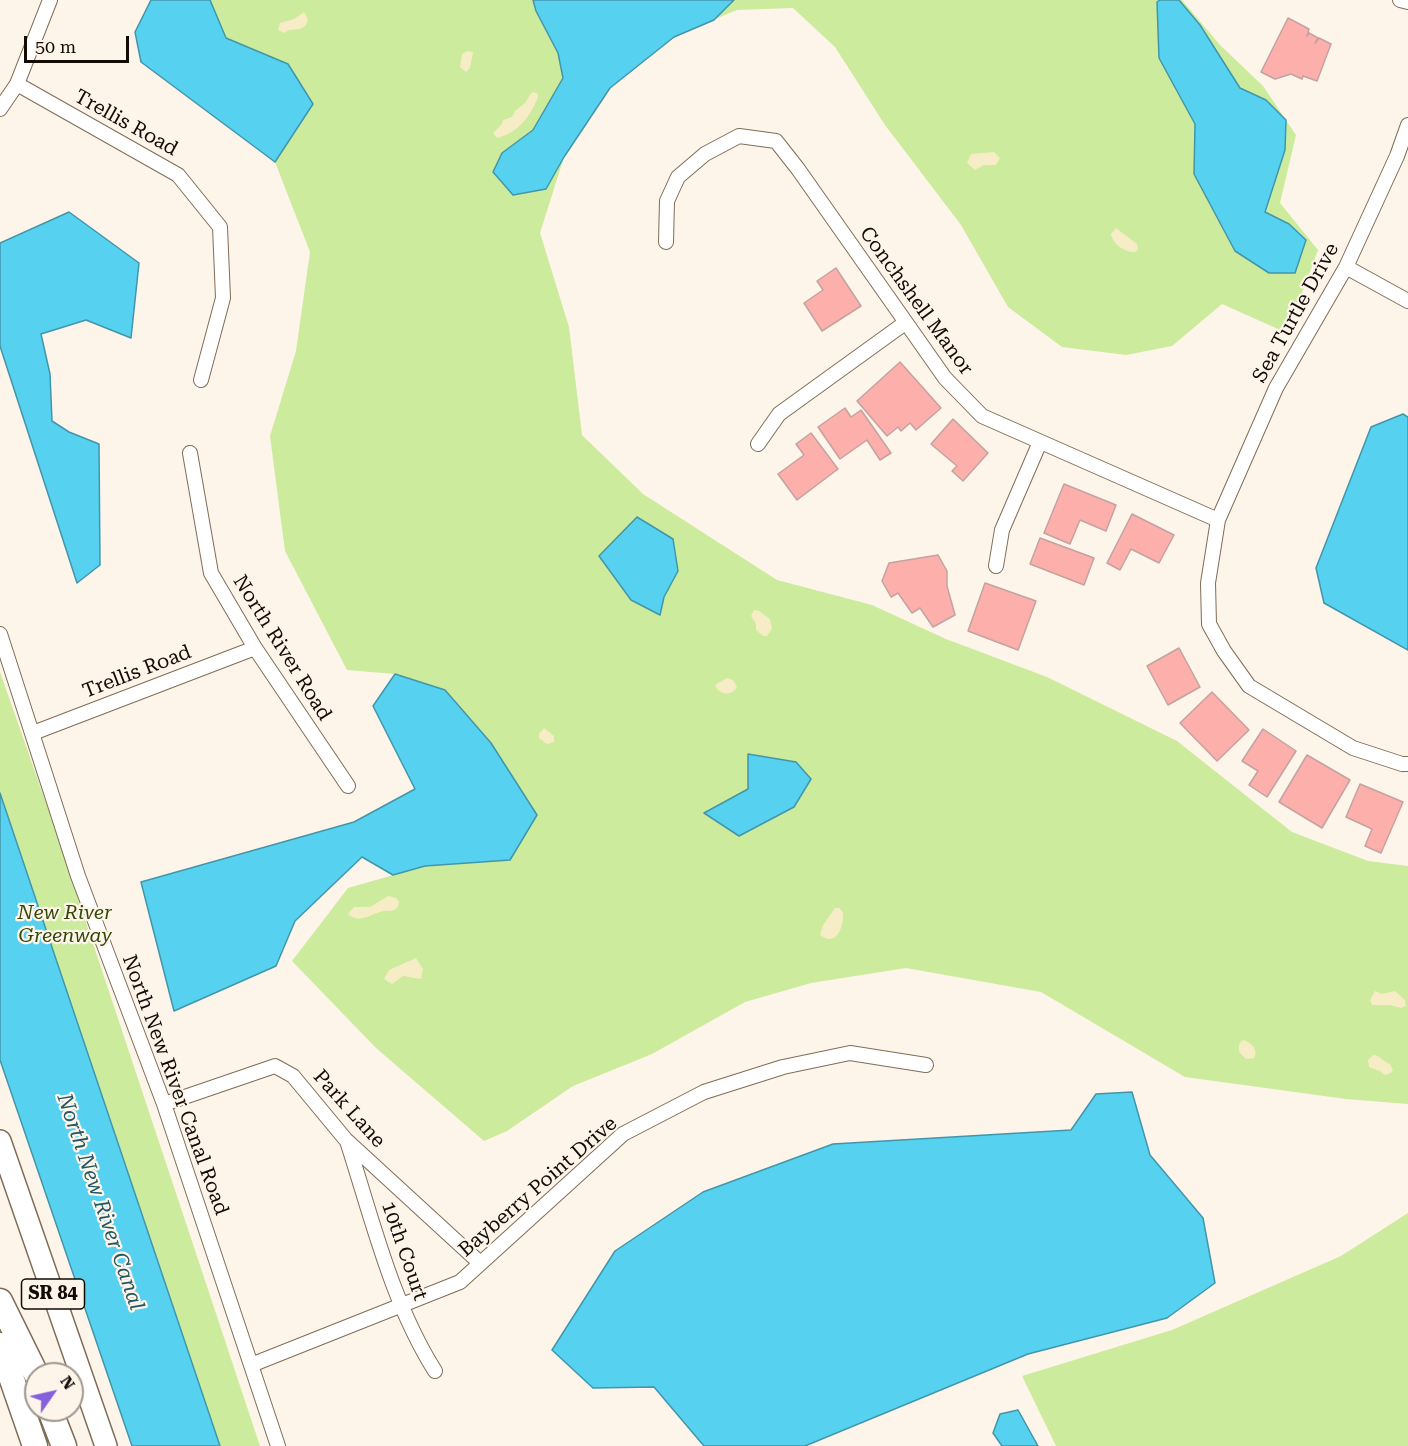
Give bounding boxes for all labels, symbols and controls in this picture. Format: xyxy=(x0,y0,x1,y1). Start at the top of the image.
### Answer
scale bar xyxy=(27,24,132,62)
text: 50 m xyxy=(35,36,76,57)
street label: Trellis Road xyxy=(70,85,182,161)
street label: Conchshell Manor xyxy=(854,222,978,380)
street label: Sea Turtle Drive xyxy=(1248,239,1344,387)
street label: North River Road xyxy=(228,571,336,725)
street label: Trellis Road xyxy=(79,640,195,704)
park label: New River Greenway xyxy=(18,901,112,948)
street label: North New River Canal Road xyxy=(117,952,233,1218)
street label: Park Lane xyxy=(308,1065,390,1153)
water label: North New River Canal xyxy=(51,1090,149,1314)
street label: Bayberry Point Drive xyxy=(454,1112,622,1262)
street label: 10th Court xyxy=(376,1198,432,1304)
road number: SR 84 xyxy=(22,1279,84,1309)
north arrow xyxy=(24,1362,84,1422)
text: N xyxy=(56,1372,79,1393)

